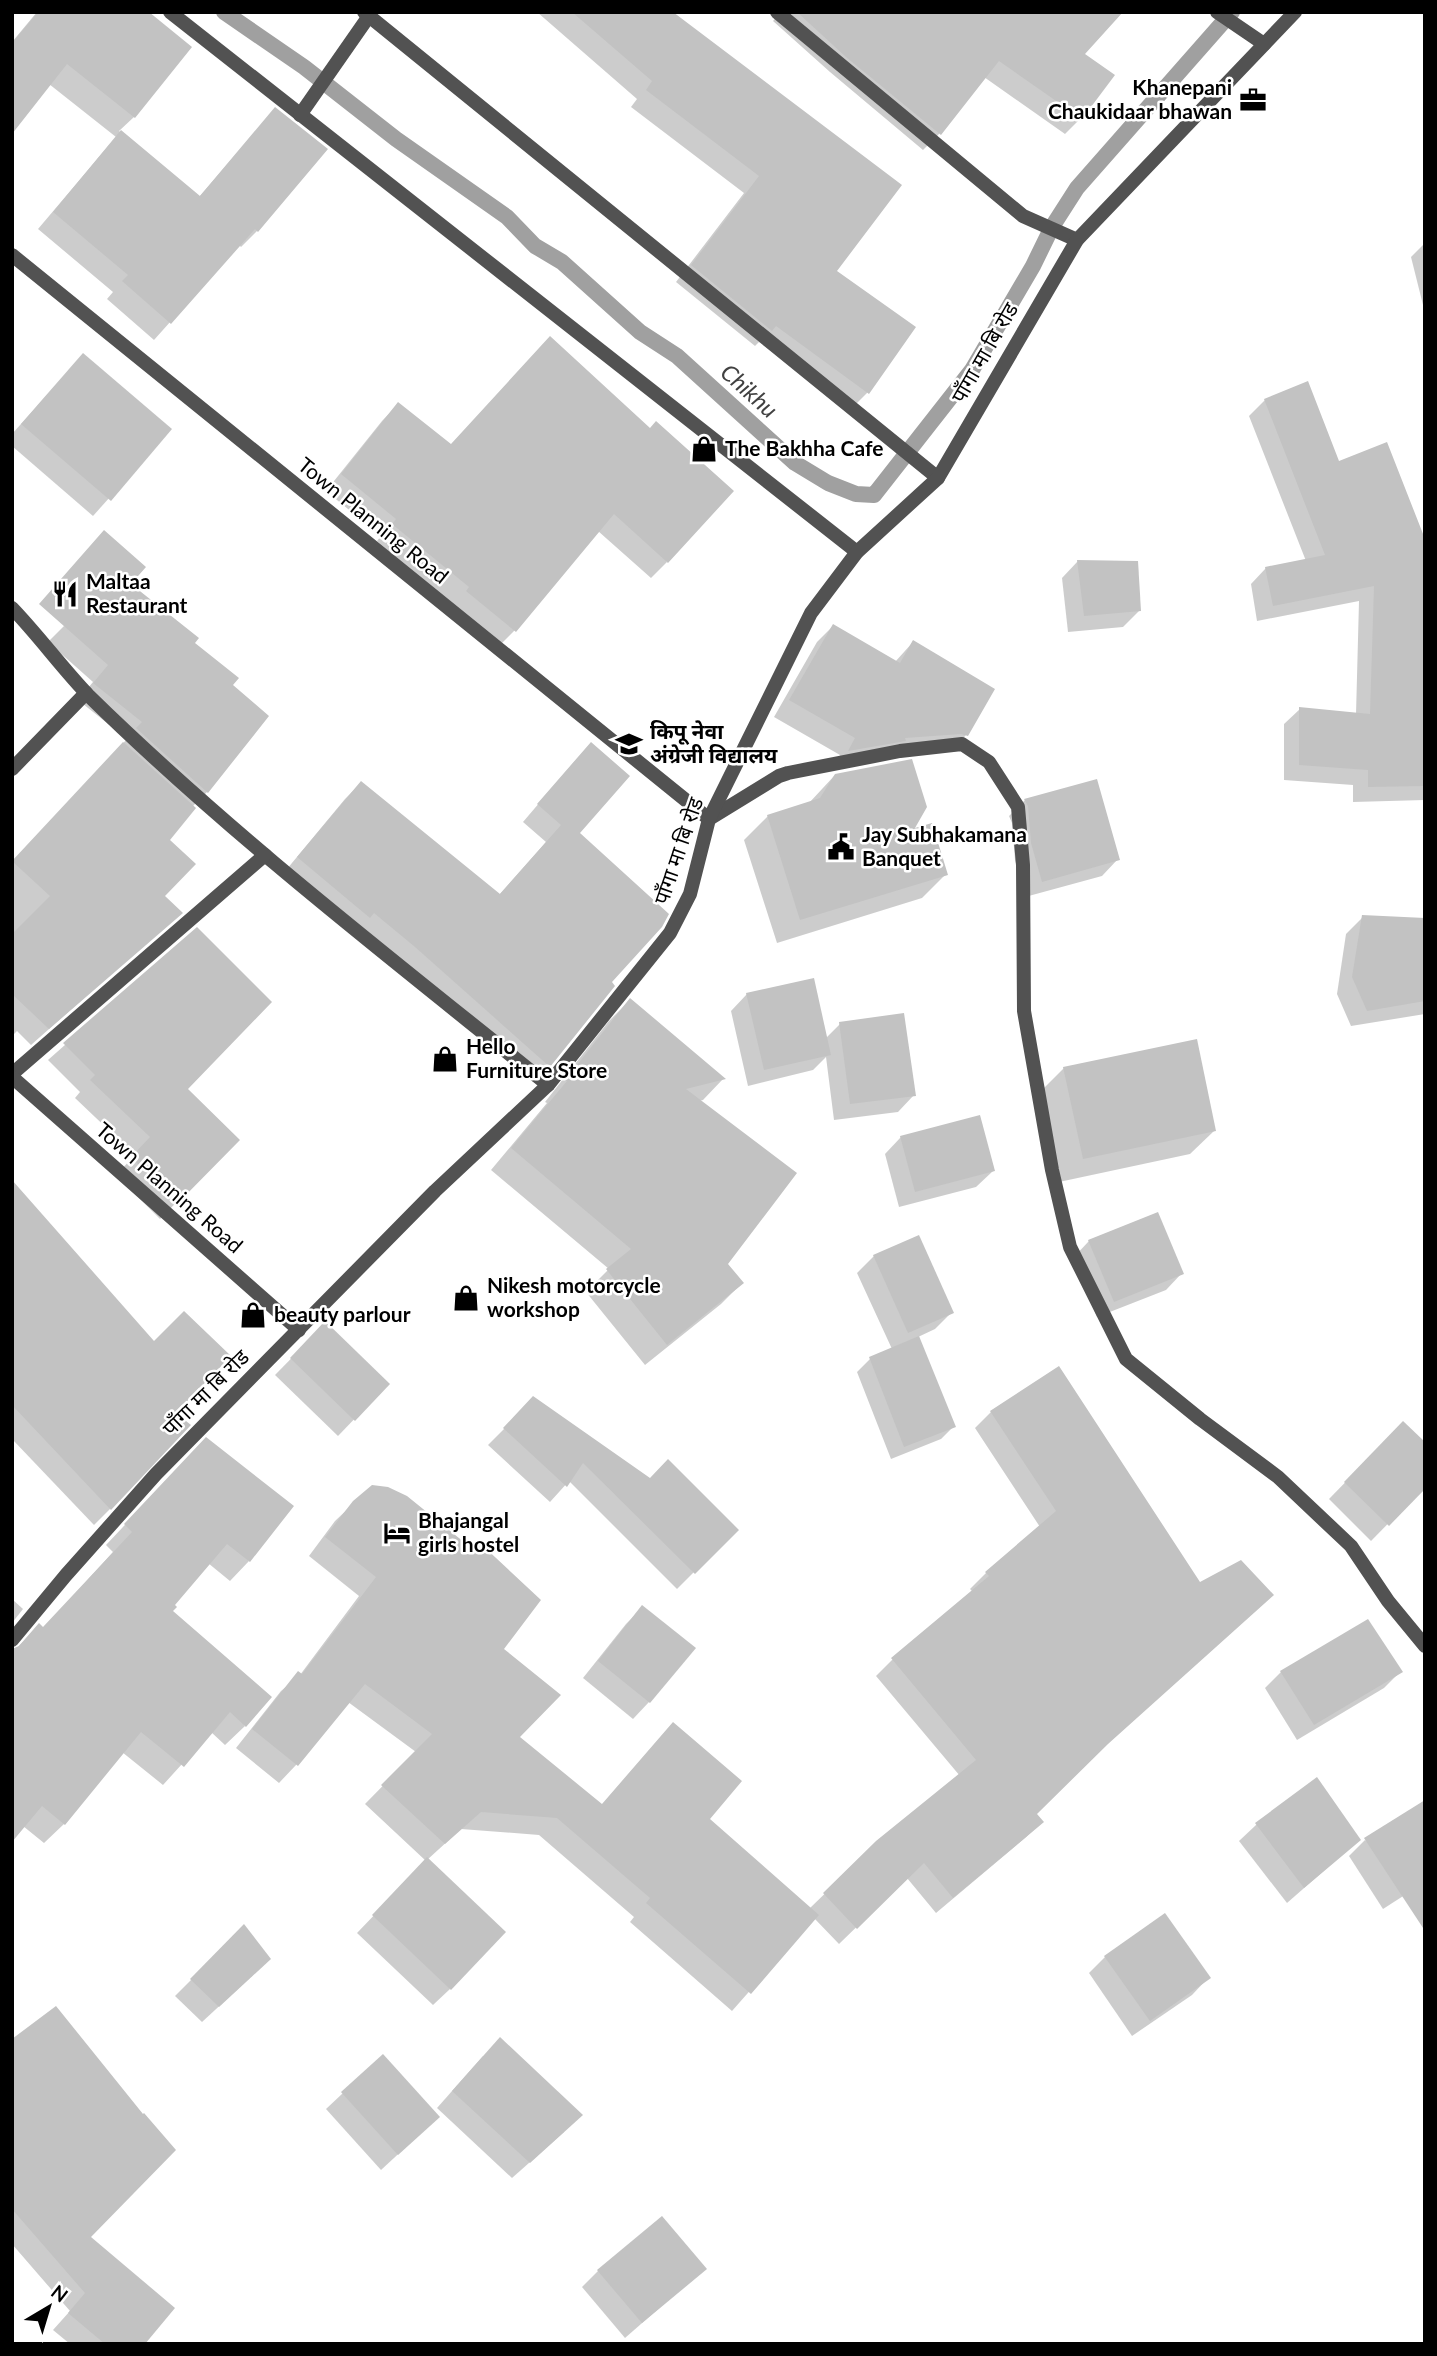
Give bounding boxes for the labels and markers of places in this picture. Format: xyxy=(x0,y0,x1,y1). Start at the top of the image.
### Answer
place label: Khanepani Chaukidaar bhawan xyxy=(1048,74,1232,123)
office icon: Khanepani Chaukidaar bhawan xyxy=(1238,85,1268,115)
shop icon: The Bakhha Cafe xyxy=(689,434,719,464)
place label: The Bakhha Cafe xyxy=(725,435,883,460)
place label: Maltaa Restaurant xyxy=(86,568,188,617)
restaurant icon: Maltaa Restaurant xyxy=(50,579,80,609)
place label: किपू नेवा अंग्रेजी विद्यालय xyxy=(650,718,778,767)
school or university icon: किपू नेवा अंग्रेजी विद्यालय xyxy=(614,729,644,759)
place label: Jay Subhakamana Banquet xyxy=(862,821,1027,870)
public building icon: Jay Subhakamana Banquet xyxy=(826,832,856,862)
place label: Hello Furniture Store xyxy=(466,1033,607,1082)
shop icon: Hello Furniture Store xyxy=(430,1044,460,1074)
place label: Nikesh motorcycle workshop xyxy=(487,1272,661,1321)
shop icon: Nikesh motorcycle workshop xyxy=(451,1283,481,1313)
shop icon: beauty parlour xyxy=(238,1300,268,1330)
place label: beauty parlour xyxy=(274,1301,411,1326)
place label: Bhajangal girls hostel xyxy=(418,1507,519,1556)
hotel icon: Bhajangal girls hostel xyxy=(382,1518,412,1548)

